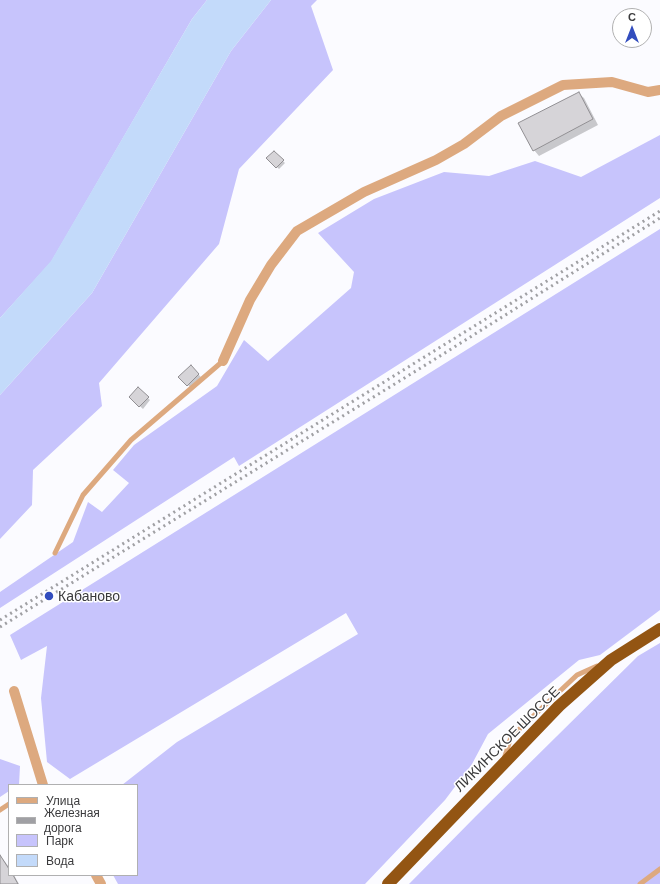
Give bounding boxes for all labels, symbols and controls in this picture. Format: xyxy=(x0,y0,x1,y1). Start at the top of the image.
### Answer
north arrow xyxy=(612,8,652,48)
text: С xyxy=(628,10,636,23)
place label: Кабаново xyxy=(58,588,120,604)
marker: Кабаново xyxy=(43,590,55,602)
street label: ЛИКИНСКОЕ ШОССЕ xyxy=(451,683,563,795)
legend xyxy=(8,784,138,876)
text: Улица xyxy=(46,793,80,807)
text: Железная дорога xyxy=(44,805,100,834)
text: Парк xyxy=(46,833,73,847)
text: Вода xyxy=(46,853,74,867)

